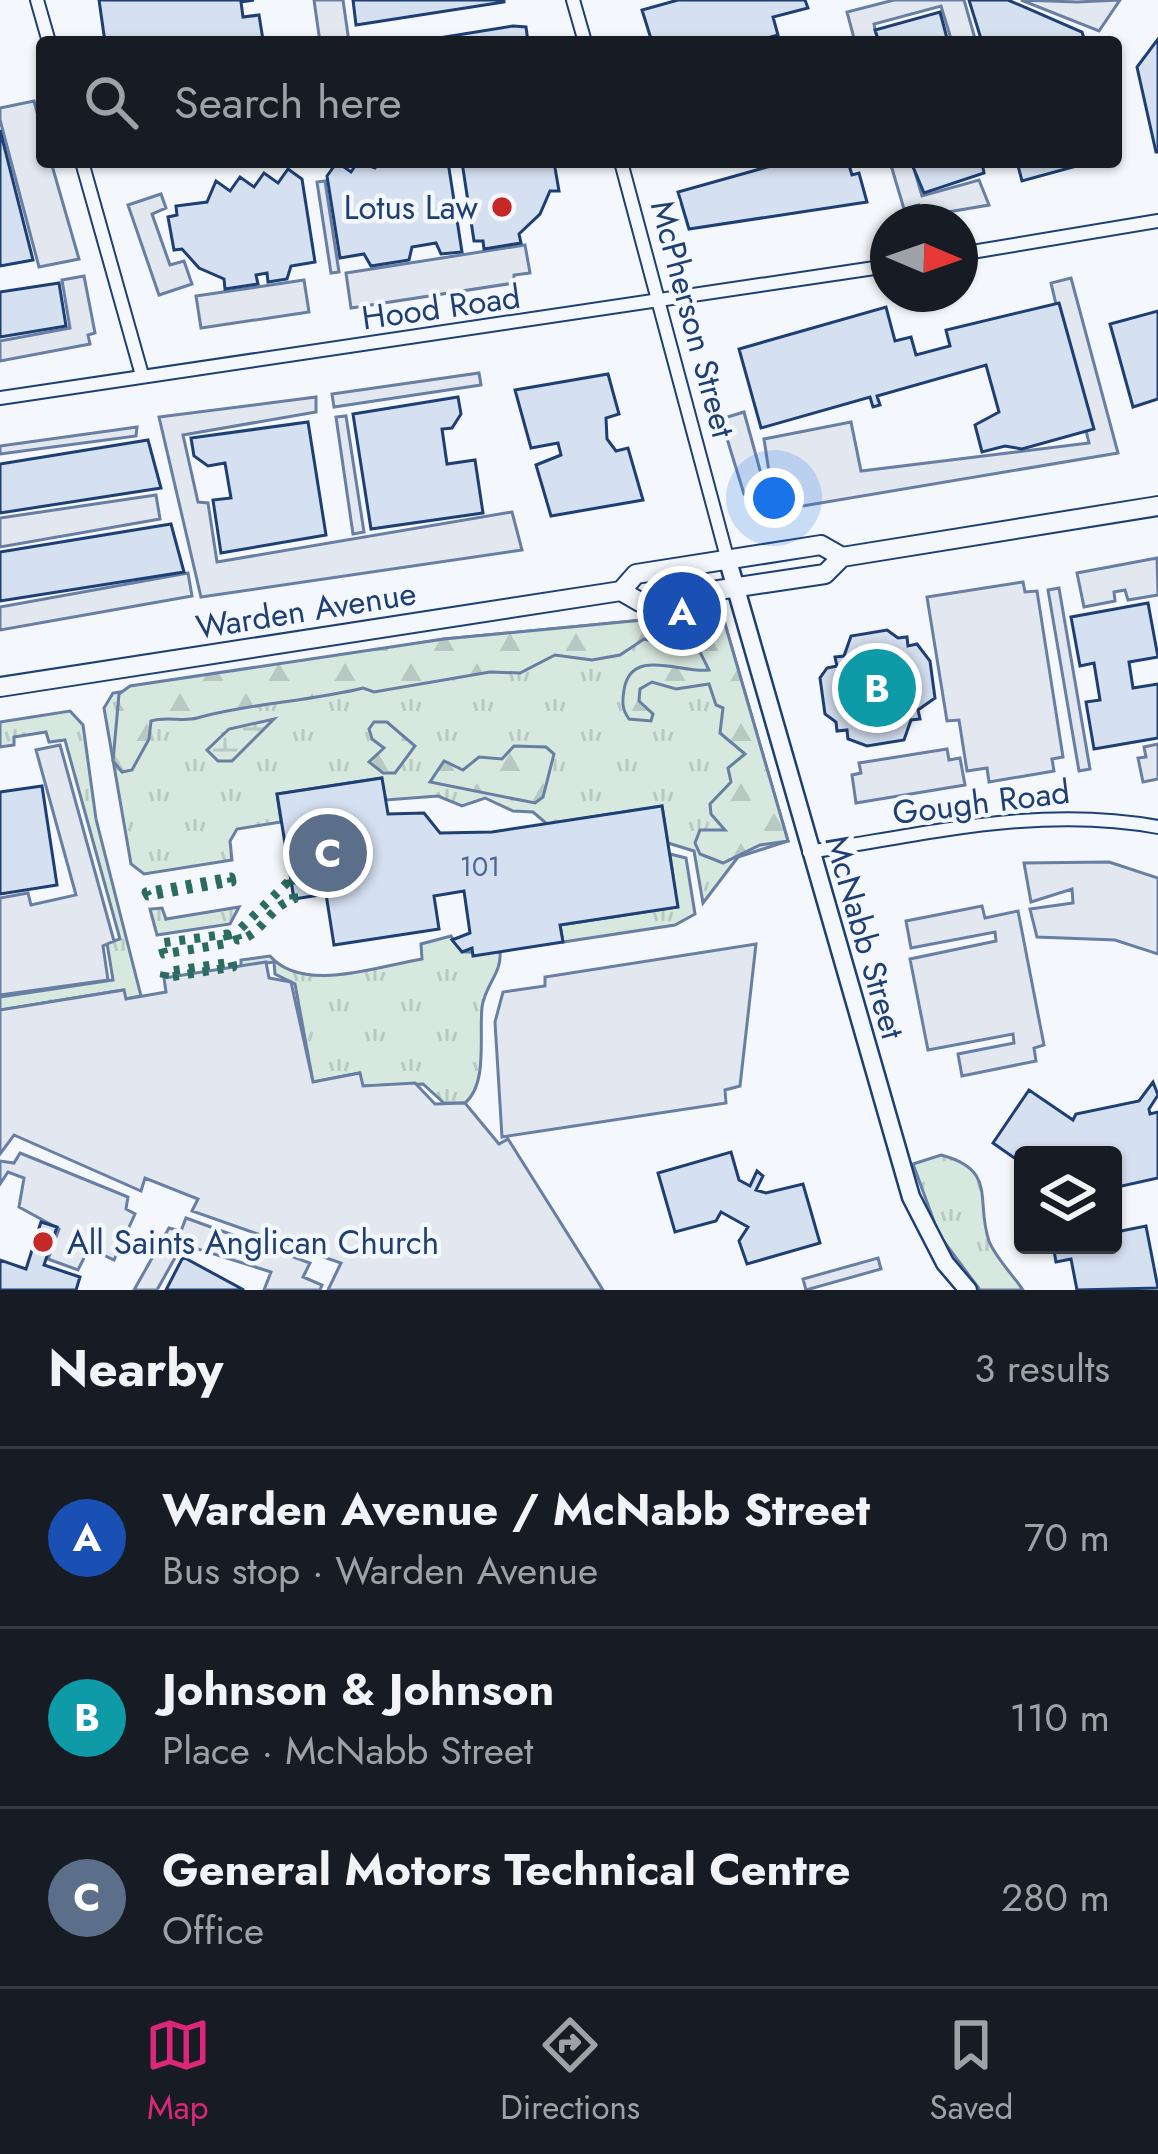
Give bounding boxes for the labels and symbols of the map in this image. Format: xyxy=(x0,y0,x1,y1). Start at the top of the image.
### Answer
place label: Lotus Law xyxy=(344,184,479,231)
marker: Lotus Law xyxy=(489,194,515,220)
street label: McPherson Street xyxy=(639,195,747,443)
north arrow xyxy=(870,204,978,312)
street label: Hood Road xyxy=(359,273,523,341)
your location xyxy=(744,468,804,528)
pin: A xyxy=(643,566,721,656)
street label: Warden Avenue xyxy=(192,569,420,651)
pin: B xyxy=(838,643,916,733)
street label: Gough Road xyxy=(890,768,1072,836)
pin: C xyxy=(289,808,367,898)
street label: McNabb Street xyxy=(813,829,917,1045)
house number: 101 xyxy=(460,847,500,886)
place label: All Saints Anglican Church xyxy=(67,1219,439,1266)
marker: All Saints Anglican Church xyxy=(30,1229,56,1255)

